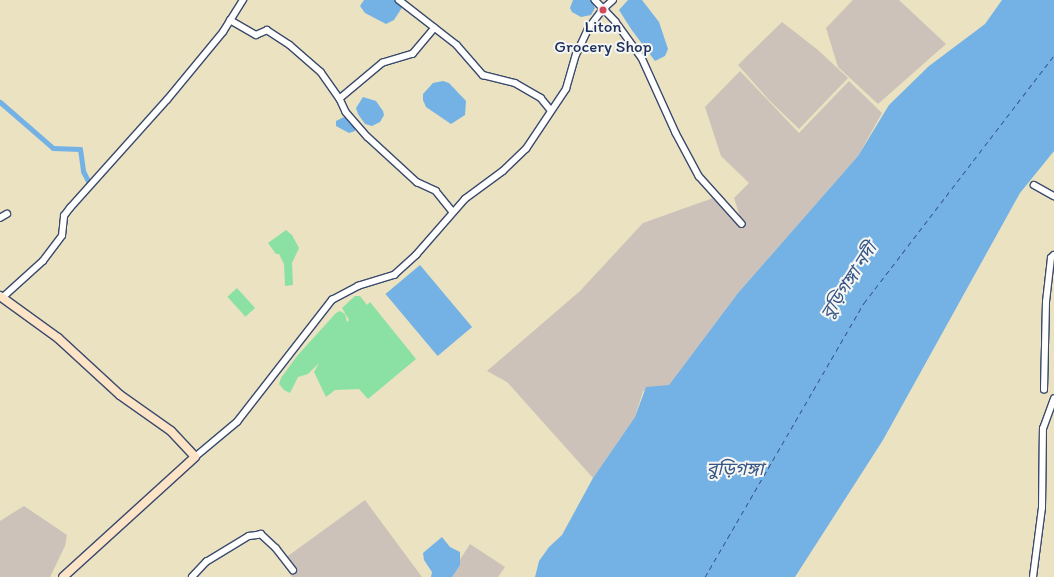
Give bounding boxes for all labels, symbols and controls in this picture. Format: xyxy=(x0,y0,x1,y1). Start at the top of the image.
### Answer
marker: Liton Grocery Shop xyxy=(598,5,608,15)
place label: Liton Grocery Shop xyxy=(554,17,652,57)
water label: বুড়িগঙ্গা নদী xyxy=(816,239,882,323)
water label: বুড়িগঙ্গা xyxy=(706,458,764,480)

